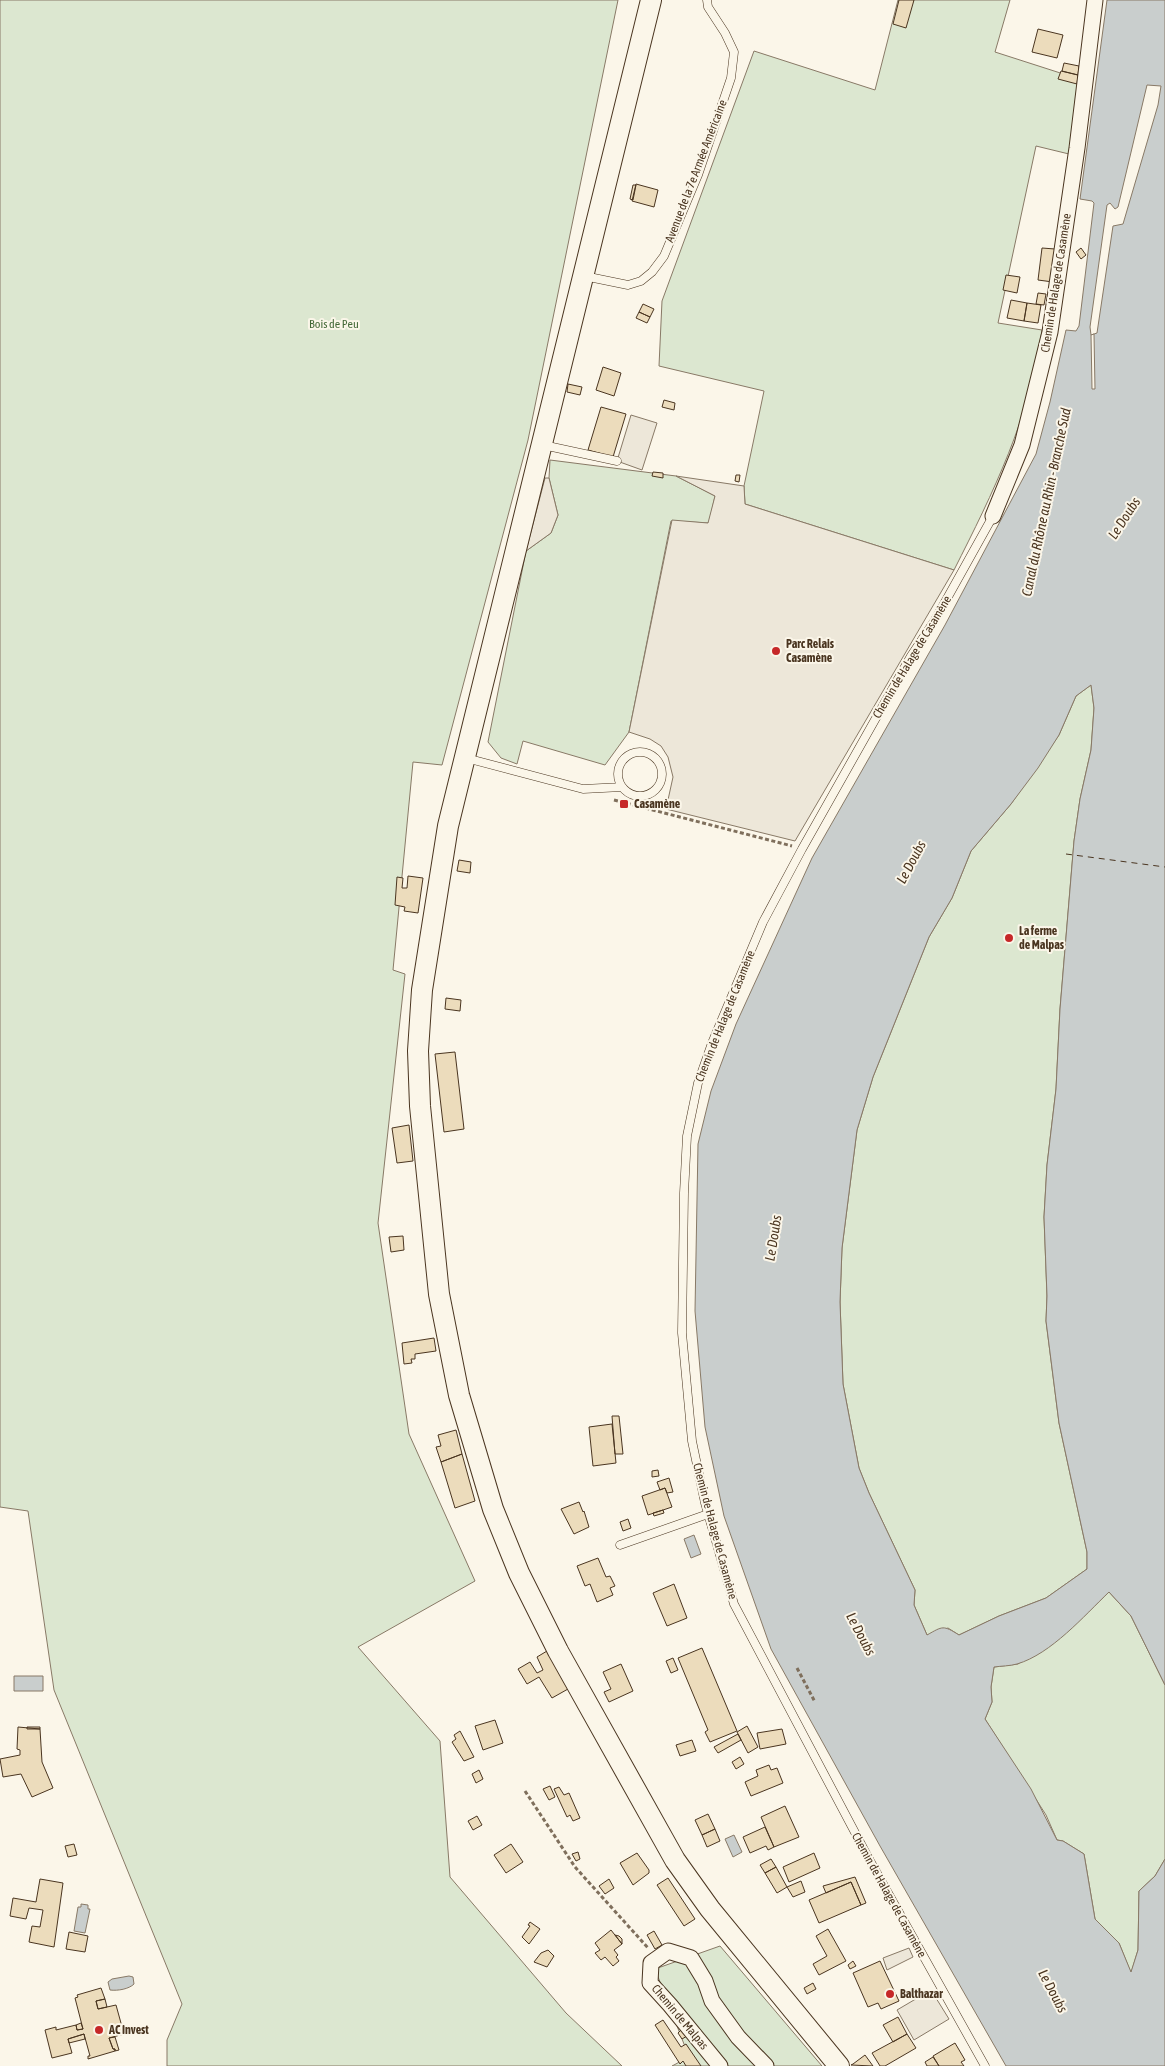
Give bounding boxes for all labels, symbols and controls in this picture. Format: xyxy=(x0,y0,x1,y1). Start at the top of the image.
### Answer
street label: Avenue de la 7e Armée Américaine xyxy=(662,98,730,244)
street label: Chemin de Halage de Casamène xyxy=(1038,212,1074,354)
park label: Bois de Peu xyxy=(309,317,359,331)
water label: Canal du Rhône au Rhin - Branche Sud xyxy=(1018,406,1074,598)
water label: Le Doubs xyxy=(1105,494,1143,542)
street label: Chemin de Halage de Casamène xyxy=(870,593,954,721)
place label: Parc Relais Casamène xyxy=(786,637,835,665)
marker: Parc Relais Casamène xyxy=(770,645,782,657)
place label: Casamène xyxy=(634,797,681,811)
marker: Casamène xyxy=(618,798,630,810)
water label: Le Doubs xyxy=(893,838,929,886)
place label: La ferme de Malpas xyxy=(1019,924,1065,952)
marker: La ferme de Malpas xyxy=(1003,932,1015,944)
street label: Chemin de Halage de Casamène xyxy=(692,948,758,1084)
water label: Le Doubs xyxy=(761,1214,785,1262)
street label: Chemin de Halage de Casamène xyxy=(690,1461,740,1601)
water label: Le Doubs xyxy=(843,1610,879,1658)
street label: Chemin de Halage de Casamène xyxy=(849,1830,929,1960)
water label: Le Doubs xyxy=(1035,1967,1071,2015)
street label: Chemin de Malpas xyxy=(649,1982,711,2052)
place label: Balthazar xyxy=(900,1987,943,2001)
marker: Balthazar xyxy=(884,1988,896,2000)
place label: AC Invest xyxy=(108,2023,149,2037)
marker: AC Invest xyxy=(93,2024,105,2036)

